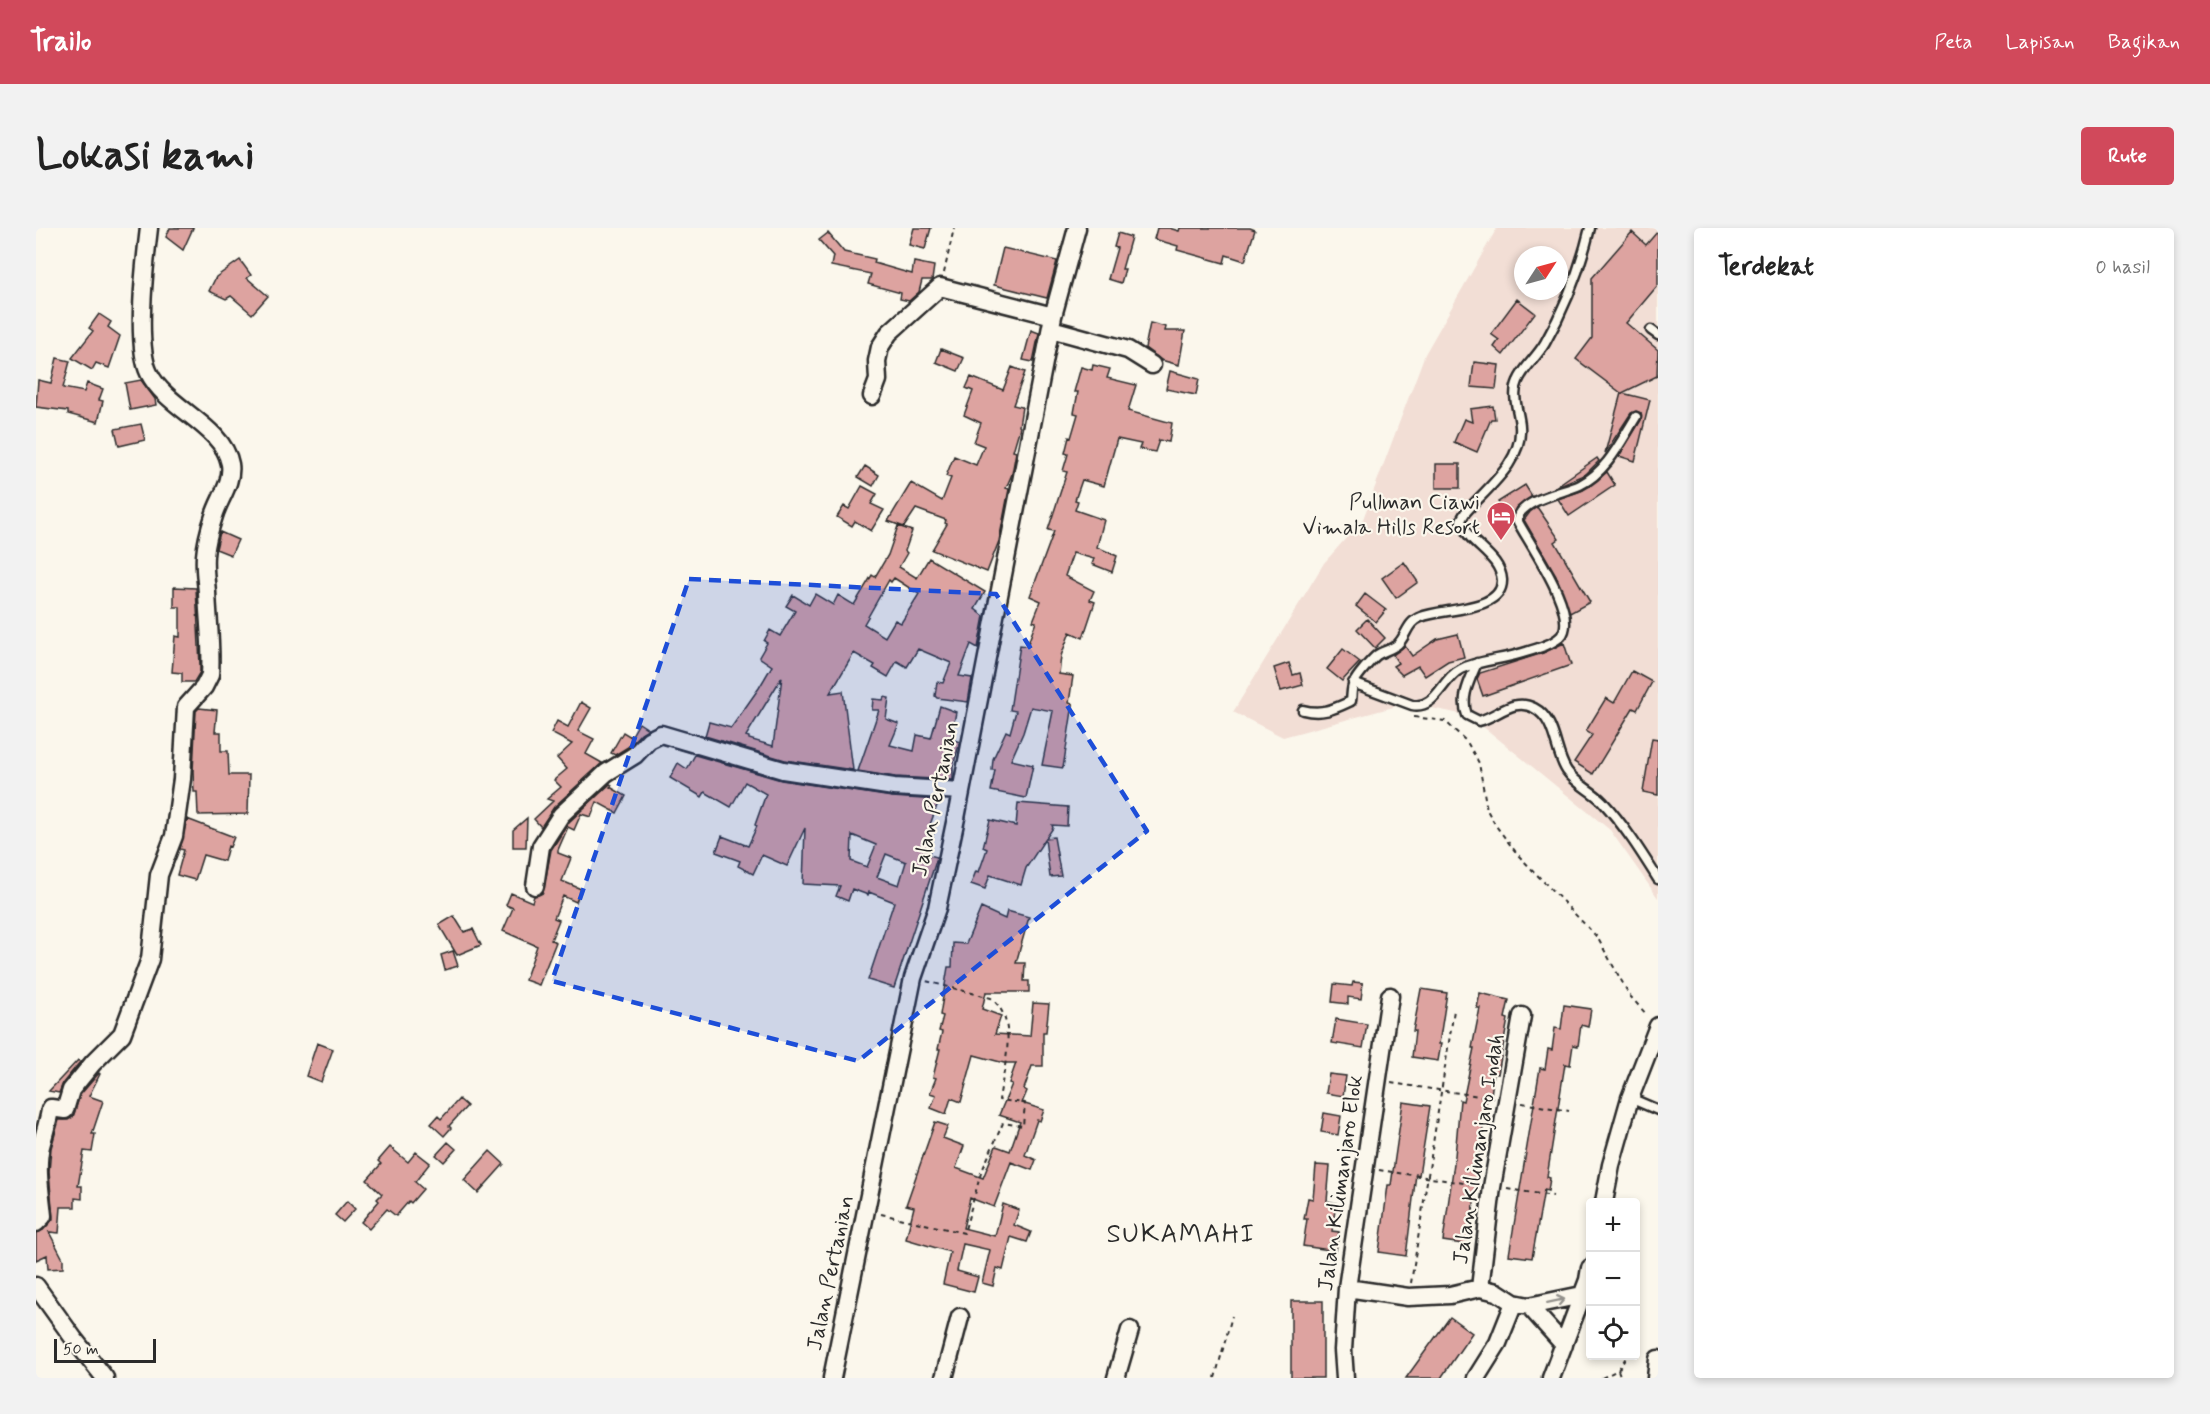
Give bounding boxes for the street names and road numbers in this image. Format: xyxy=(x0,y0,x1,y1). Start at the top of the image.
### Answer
street label: Jalan Pertanian xyxy=(906,719,966,879)
street label: Jalan Kilimanjaro Indah xyxy=(1447,1032,1511,1266)
street label: Jalan Kilimanjaro Elok xyxy=(1312,1073,1370,1293)
street label: Jalan Pertanian xyxy=(801,1193,861,1353)

